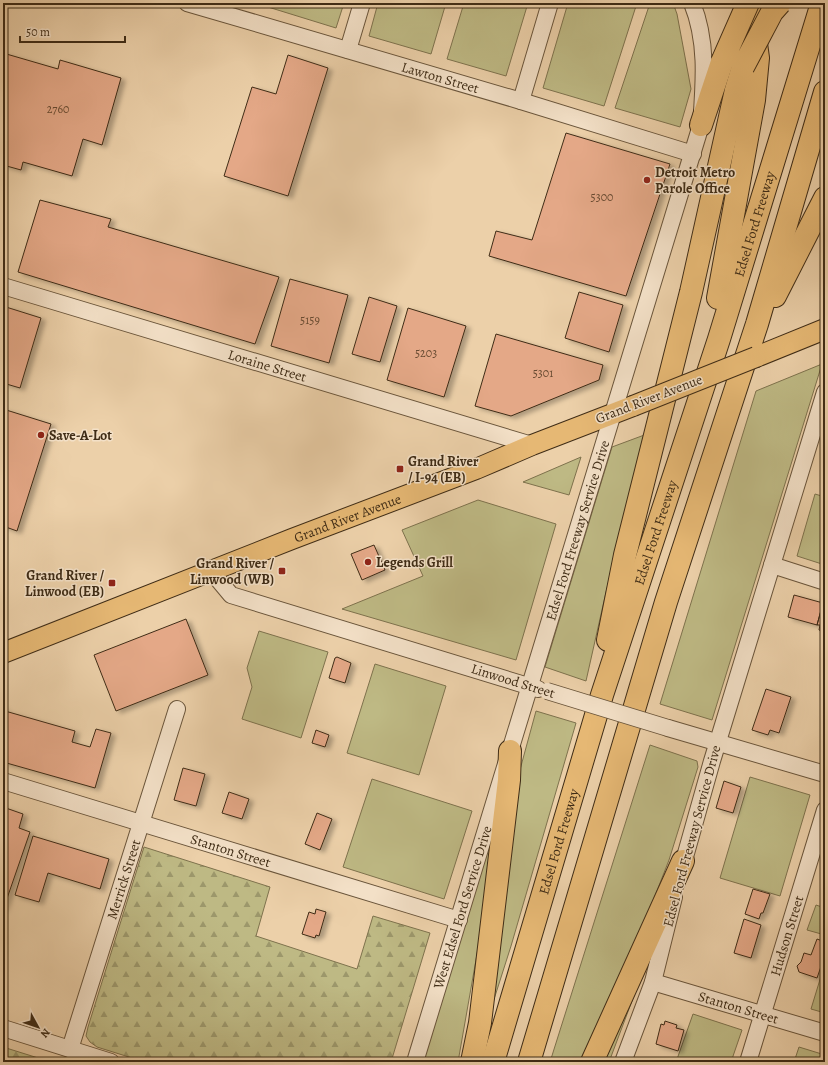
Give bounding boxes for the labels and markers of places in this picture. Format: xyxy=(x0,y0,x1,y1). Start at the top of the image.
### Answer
place label: Detroit Metro Parole Office xyxy=(655,163,735,198)
marker: Detroit Metro Parole Office xyxy=(642,175,652,185)
place label: Save-A-Lot xyxy=(49,426,112,445)
marker: Save-A-Lot xyxy=(36,430,46,440)
place label: Grand River / I-94 (EB) xyxy=(408,452,479,487)
marker: Grand River / I-94 (EB) xyxy=(395,464,405,474)
place label: Legends Grill xyxy=(376,553,453,572)
place label: Grand River / Linwood (WB) xyxy=(190,554,274,589)
marker: Legends Grill xyxy=(363,557,373,567)
place label: Grand River / Linwood (EB) xyxy=(25,566,104,601)
marker: Grand River / Linwood (WB) xyxy=(277,566,287,576)
marker: Grand River / Linwood (EB) xyxy=(107,578,117,588)

